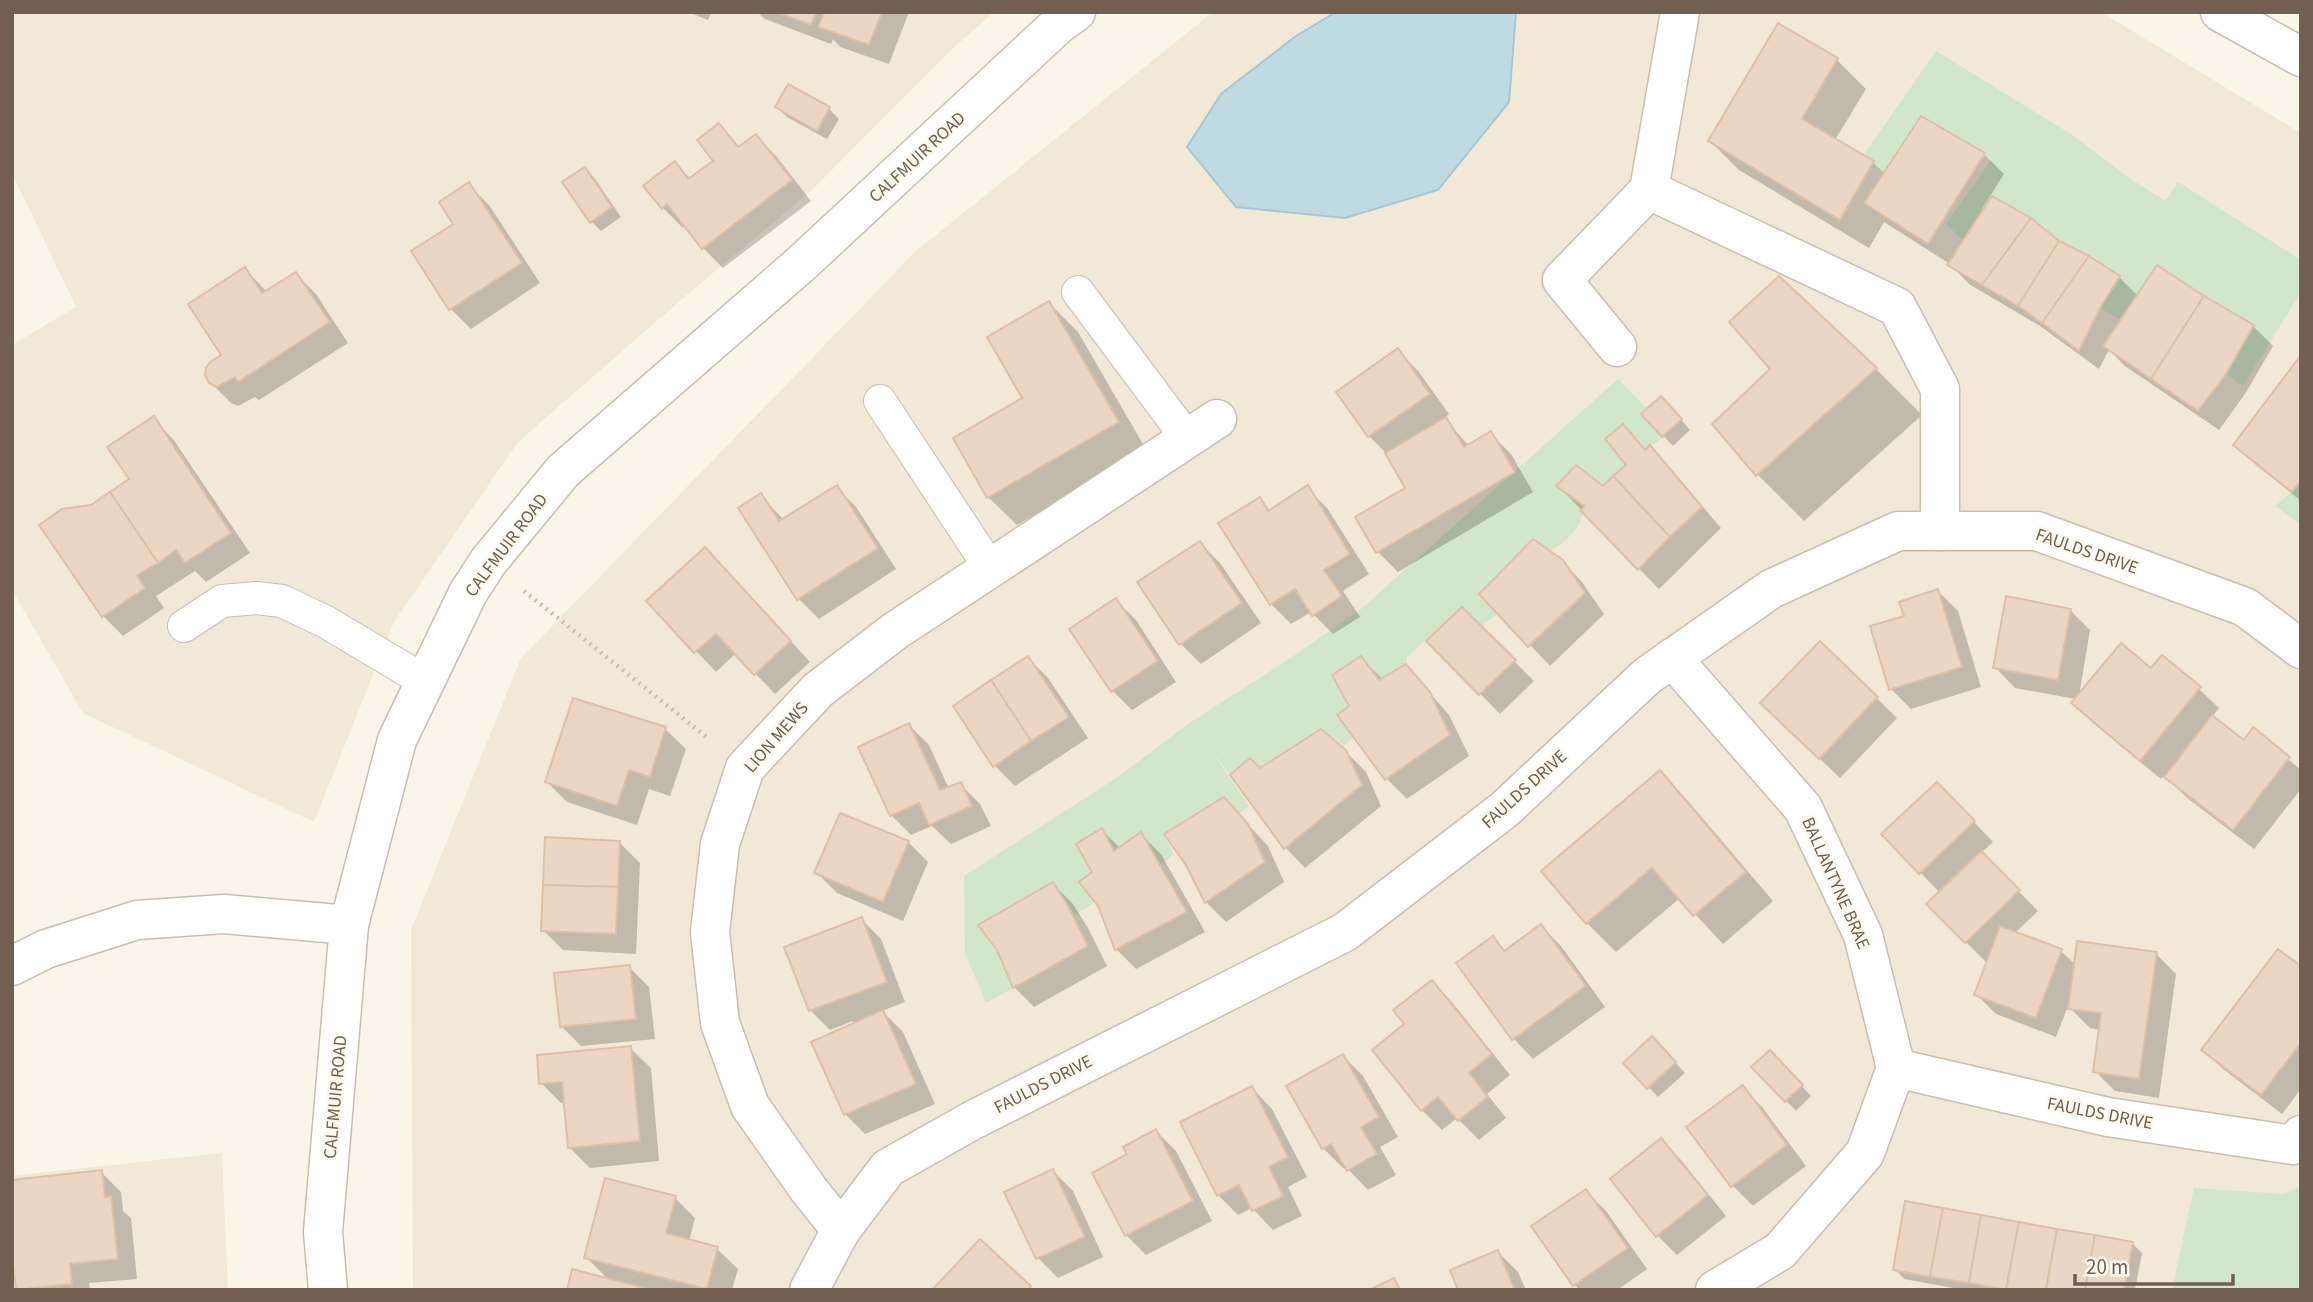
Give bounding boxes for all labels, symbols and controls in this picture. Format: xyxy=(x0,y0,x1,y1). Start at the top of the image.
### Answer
street label: CALFMUIR ROAD xyxy=(864,106,971,209)
street label: CALFMUIR ROAD xyxy=(459,488,554,602)
street label: FAULDS DRIVE xyxy=(2032,522,2142,581)
street label: LION MEWS xyxy=(738,696,814,778)
street label: FAULDS DRIVE xyxy=(1476,744,1573,835)
street label: BALLANTYNE BRAE xyxy=(1795,813,1876,953)
street label: CALFMUIR ROAD xyxy=(318,1034,353,1160)
street label: FAULDS DRIVE xyxy=(990,1049,1097,1120)
street label: FAULDS DRIVE xyxy=(2045,1091,2155,1136)
scale bar xyxy=(2075,1242,2232,1286)
text: 20 m xyxy=(2086,1252,2128,1282)

